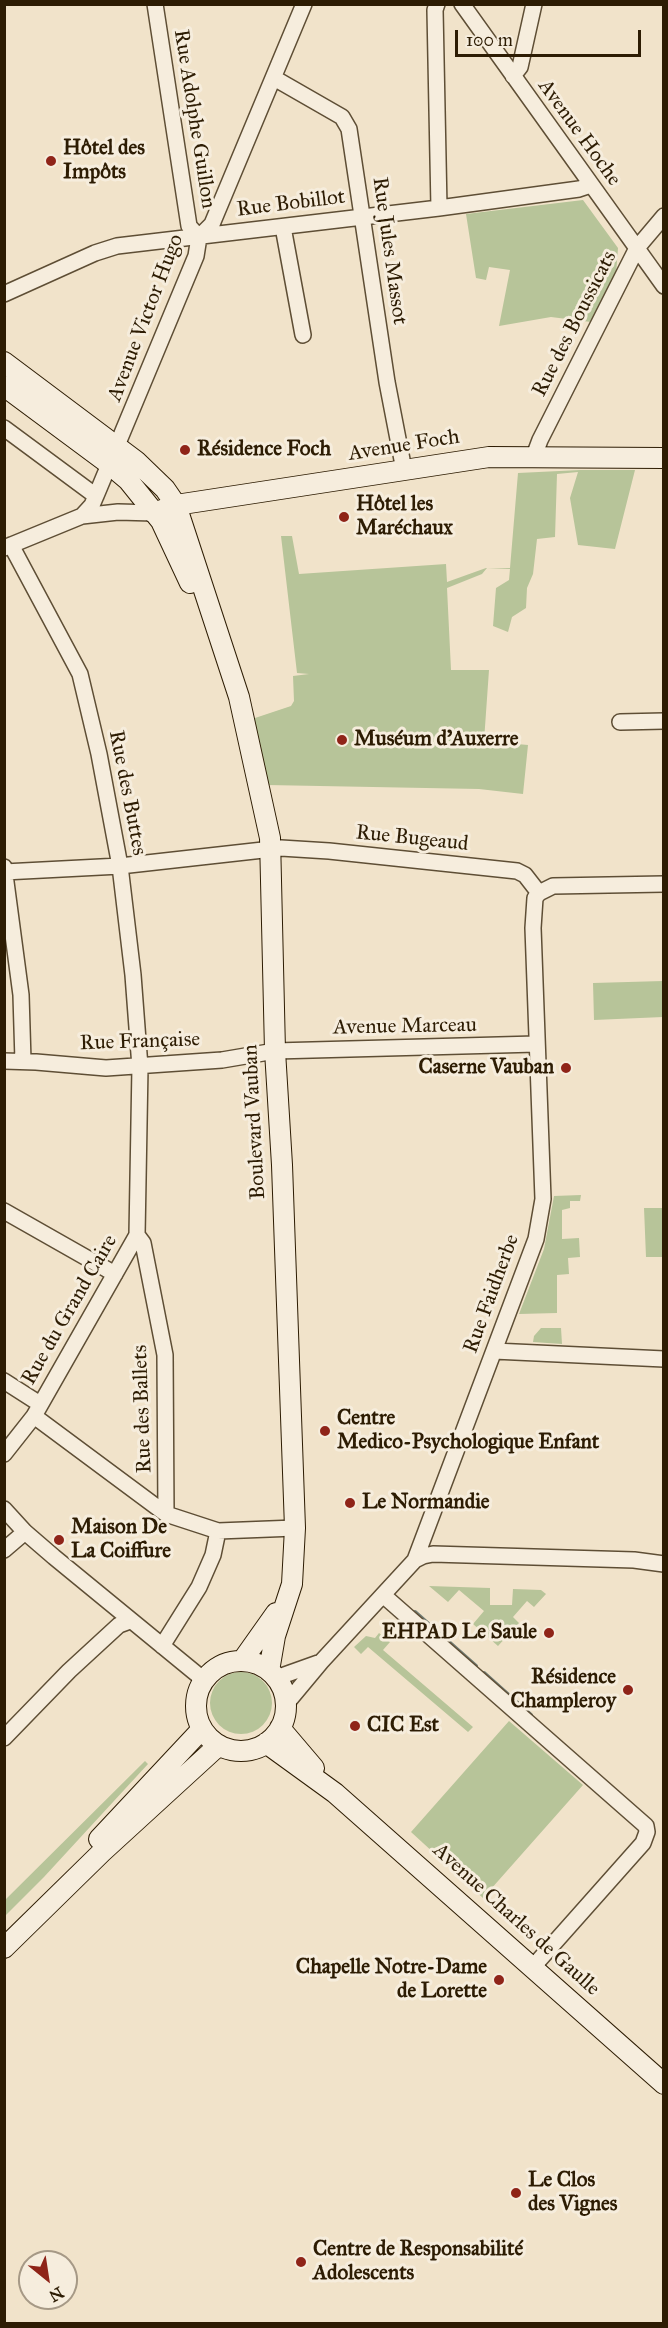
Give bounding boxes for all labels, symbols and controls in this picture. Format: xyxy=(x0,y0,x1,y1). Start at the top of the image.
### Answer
scale bar xyxy=(458,18,644,56)
street label: Rue Adolphe Guillon xyxy=(167,28,221,210)
text: 100 m xyxy=(466,29,513,51)
street label: Avenue Hoche xyxy=(532,75,626,191)
place label: Hôtel des Impôts xyxy=(63,136,145,186)
marker: Hôtel des Impôts xyxy=(44,154,58,168)
street label: Rue Jules Massot xyxy=(366,176,412,326)
street label: Rue Bobillot xyxy=(235,185,347,223)
street label: Avenue Victor Hugo xyxy=(103,231,189,405)
street label: Rue des Boussicats xyxy=(527,247,623,401)
street label: Avenue Foch xyxy=(347,425,461,467)
place label: Résidence Foch xyxy=(197,437,331,463)
marker: Résidence Foch xyxy=(178,443,192,457)
place label: Hôtel les Maréchaux xyxy=(356,492,453,542)
marker: Hôtel les Maréchaux xyxy=(337,510,351,524)
place label: Muséum d'Auxerre xyxy=(354,727,519,753)
street label: Rue des Buttes xyxy=(103,728,151,858)
marker: Muséum d'Auxerre xyxy=(335,733,349,747)
street label: Rue Bugeaud xyxy=(354,821,470,857)
street label: Avenue Marceau xyxy=(333,1013,477,1041)
street label: Rue Française xyxy=(79,1027,201,1057)
street label: Boulevard Vauban xyxy=(238,1044,272,1200)
place label: Caserne Vauban xyxy=(418,1055,554,1081)
marker: Caserne Vauban xyxy=(559,1061,573,1075)
street label: Rue du Grand Caire xyxy=(17,1230,123,1390)
street label: Rue Faidherbe xyxy=(459,1231,525,1357)
street label: Rue des Ballets xyxy=(128,1344,158,1474)
place label: Centre Medico-Psychologique Enfant xyxy=(337,1406,599,1456)
marker: Centre Medico-Psychologique Enfant xyxy=(318,1424,332,1438)
place label: Le Normandie xyxy=(362,1490,490,1516)
marker: Le Normandie xyxy=(343,1496,357,1510)
place label: Maison De La Coiffure xyxy=(71,1515,171,1565)
marker: Maison De La Coiffure xyxy=(52,1533,66,1547)
place label: EHPAD Le Saule xyxy=(382,1620,537,1646)
marker: EHPAD Le Saule xyxy=(542,1626,556,1640)
place label: Résidence Champleroy xyxy=(511,1665,616,1715)
marker: Résidence Champleroy xyxy=(621,1683,635,1697)
place label: CIC Est xyxy=(367,1713,439,1739)
marker: CIC Est xyxy=(348,1719,362,1733)
street label: Avenue Charles de Gaulle xyxy=(427,1838,605,2002)
place label: Chapelle Notre-Dame de Lorette xyxy=(296,1955,487,2005)
marker: Chapelle Notre-Dame de Lorette xyxy=(492,1973,506,1987)
place label: Le Clos des Vignes xyxy=(528,2168,617,2218)
marker: Le Clos des Vignes xyxy=(509,2186,523,2200)
place label: Centre de Responsabilité Adolescents xyxy=(313,2237,523,2287)
north arrow xyxy=(18,2250,78,2310)
marker: Centre de Responsabilité Adolescents xyxy=(294,2255,308,2269)
text: N xyxy=(46,2283,67,2306)

